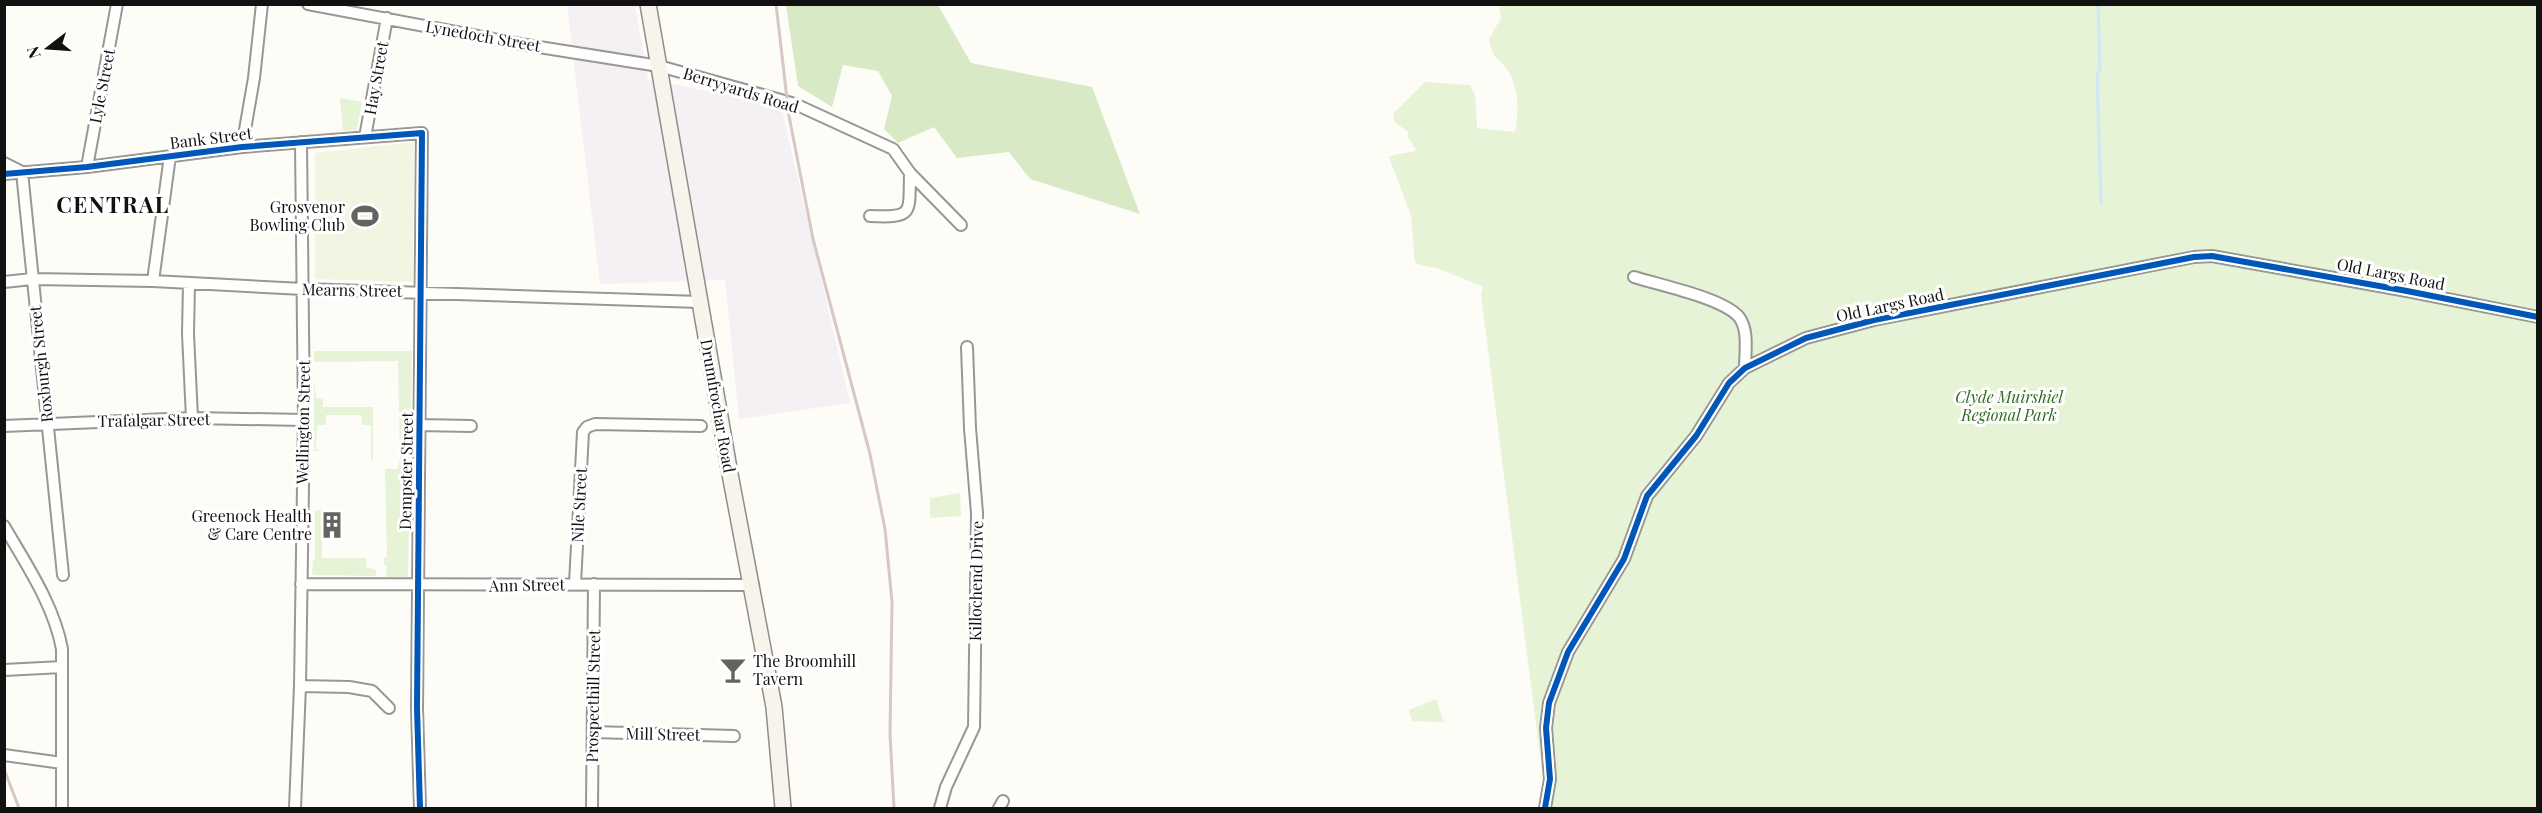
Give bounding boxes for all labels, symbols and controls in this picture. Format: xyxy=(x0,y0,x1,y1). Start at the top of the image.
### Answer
street label: Lynedoch Street xyxy=(424,15,543,56)
north arrow xyxy=(18,18,78,78)
street label: Hay Street xyxy=(359,39,392,116)
text: N xyxy=(21,44,45,61)
street label: Lyle Street xyxy=(84,46,119,125)
street label: Berryyards Road xyxy=(681,62,802,117)
street label: Bank Street xyxy=(168,122,254,153)
district label: CENTRAL xyxy=(56,189,170,219)
place label: Grosvenor Bowling Club xyxy=(249,196,345,235)
sports icon: Grosvenor Bowling Club xyxy=(350,201,380,231)
street label: Old Largs Road xyxy=(2335,253,2447,294)
street label: Mearns Street xyxy=(302,278,403,301)
street label: Old Largs Road xyxy=(1834,283,1946,326)
street label: Roxburgh Street xyxy=(24,304,57,424)
street label: Drumfrochar Road xyxy=(696,337,741,474)
street label: Wellington Street xyxy=(291,359,314,485)
park label: Clyde Muirshiel Regional Park xyxy=(1955,386,2063,425)
street label: Trafalgar Street xyxy=(97,408,211,431)
street label: Dempster Street xyxy=(394,412,417,530)
street label: Nile Street xyxy=(566,467,591,543)
place label: Greenock Health & Care Centre xyxy=(192,505,313,544)
building icon: Greenock Health & Care Centre xyxy=(317,510,347,540)
street label: Killochend Drive xyxy=(964,521,987,641)
street label: Ann Street xyxy=(488,573,566,596)
street label: Prospecthill Street xyxy=(581,629,604,763)
place label: The Broomhill Tavern xyxy=(753,650,856,689)
bar icon: The Broomhill Tavern xyxy=(718,655,748,685)
street label: Mill Street xyxy=(625,722,701,745)

